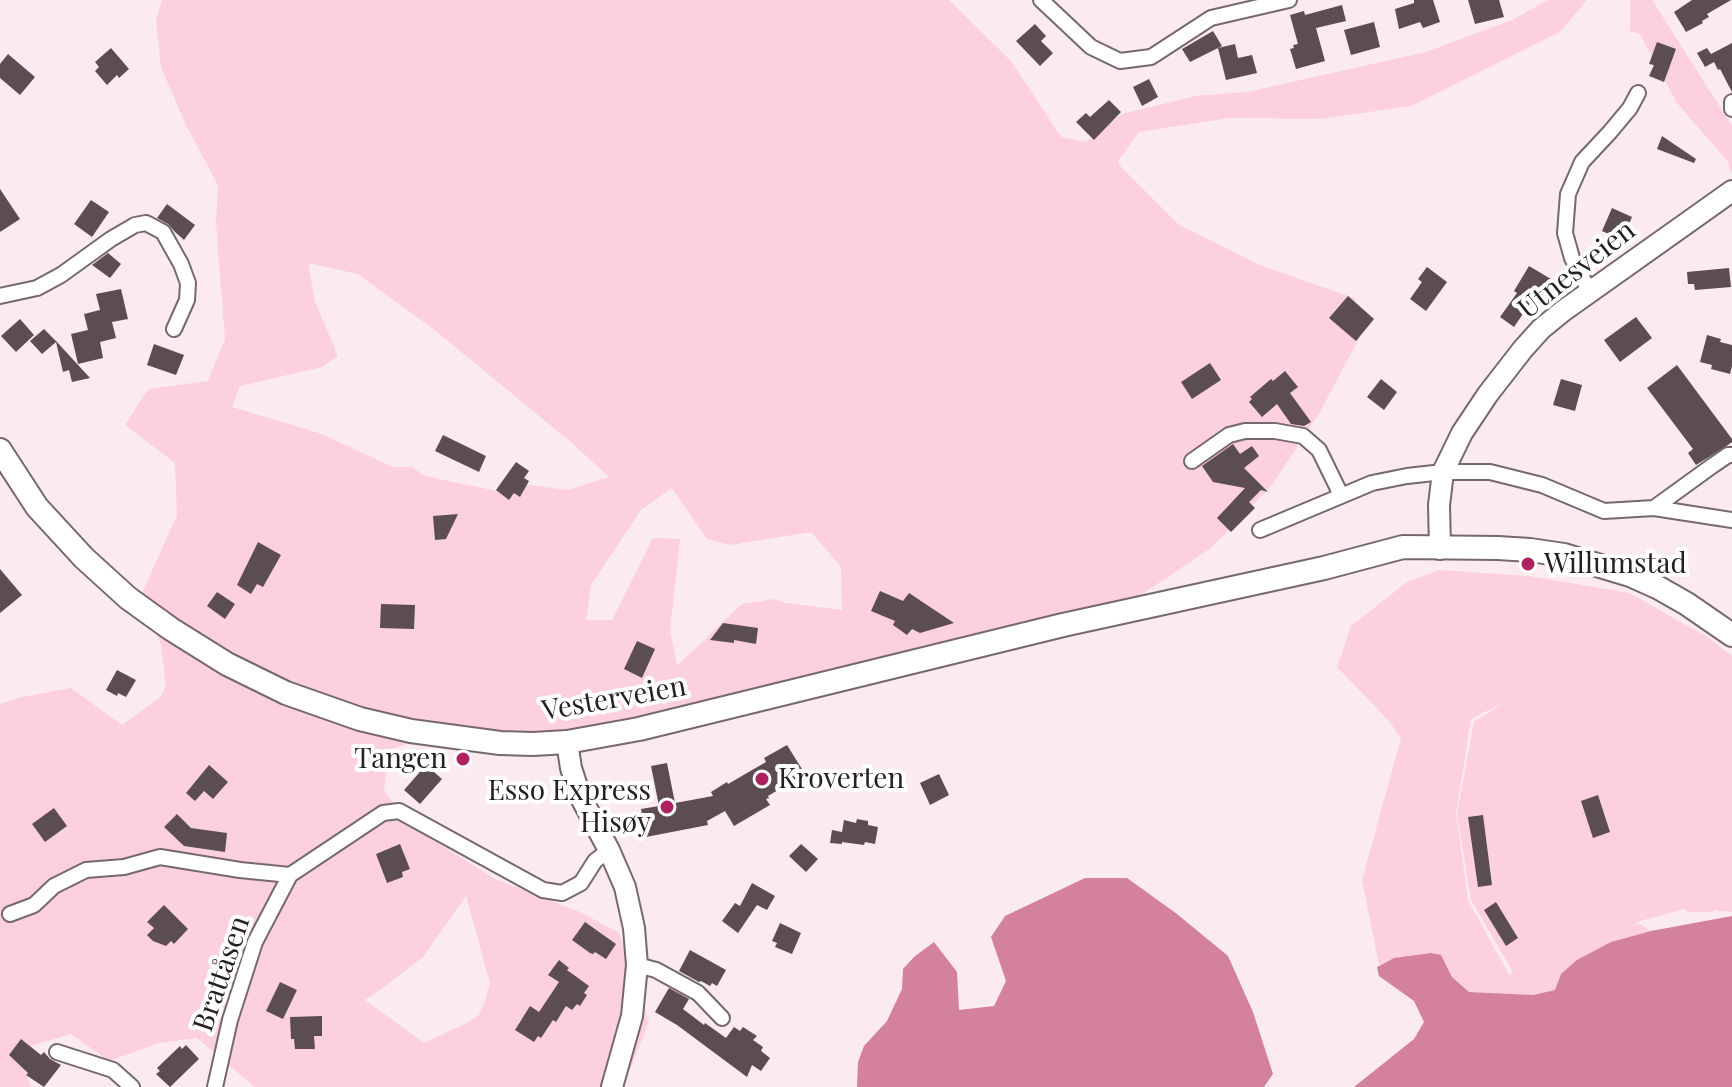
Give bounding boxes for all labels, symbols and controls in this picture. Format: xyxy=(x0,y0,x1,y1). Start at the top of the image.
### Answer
street label: Utnesveien xyxy=(1512,214,1642,326)
place label: Willumstad xyxy=(1544,547,1687,581)
marker: Willumstad xyxy=(1519,555,1537,573)
street label: Vesterveien xyxy=(539,670,689,728)
place label: Tangen xyxy=(354,742,447,776)
marker: Tangen xyxy=(454,750,472,768)
place label: Kroverten xyxy=(778,762,904,796)
marker: Kroverten xyxy=(753,770,771,788)
place label: Esso Express Hisøy xyxy=(488,774,651,840)
marker: Esso Express Hisøy xyxy=(658,798,676,816)
street label: Brattåsen xyxy=(187,912,257,1036)

